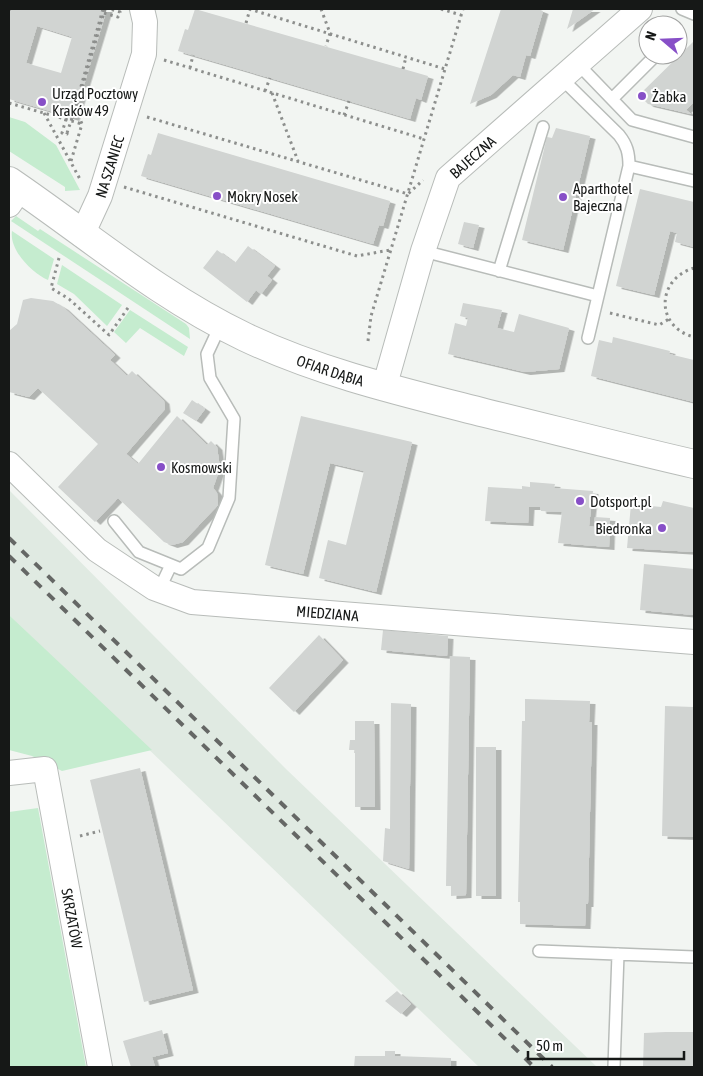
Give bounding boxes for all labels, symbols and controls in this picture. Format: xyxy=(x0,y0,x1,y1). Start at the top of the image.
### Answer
north arrow xyxy=(638,15,688,65)
text: N xyxy=(642,29,660,42)
place label: Urząd Pocztowy Kraków 49 xyxy=(52,85,138,119)
place label: Żabka xyxy=(652,88,686,105)
marker: Żabka xyxy=(636,90,648,102)
marker: Urząd Pocztowy Kraków 49 xyxy=(36,96,48,108)
street label: BAJECZNA xyxy=(446,131,499,181)
street label: NA SZANIEC xyxy=(92,133,127,200)
place label: Aparthotel Bajeczna xyxy=(573,180,632,214)
place label: Mokry Nosek xyxy=(227,188,298,205)
marker: Mokry Nosek xyxy=(211,190,223,202)
marker: Aparthotel Bajeczna xyxy=(557,191,569,203)
street label: OFIAR DĄBIA xyxy=(295,351,367,389)
place label: Kosmowski xyxy=(171,459,232,476)
marker: Kosmowski xyxy=(155,461,167,473)
place label: Dotsport.pl xyxy=(590,493,652,510)
marker: Dotsport.pl xyxy=(574,495,586,507)
place label: Biedronka xyxy=(595,520,652,537)
marker: Biedronka xyxy=(656,522,668,534)
street label: MIEDZIANA xyxy=(296,602,360,624)
street label: SKRZATÓW xyxy=(59,887,86,950)
scale bar xyxy=(528,1028,684,1060)
text: 50 m xyxy=(536,1037,563,1054)

